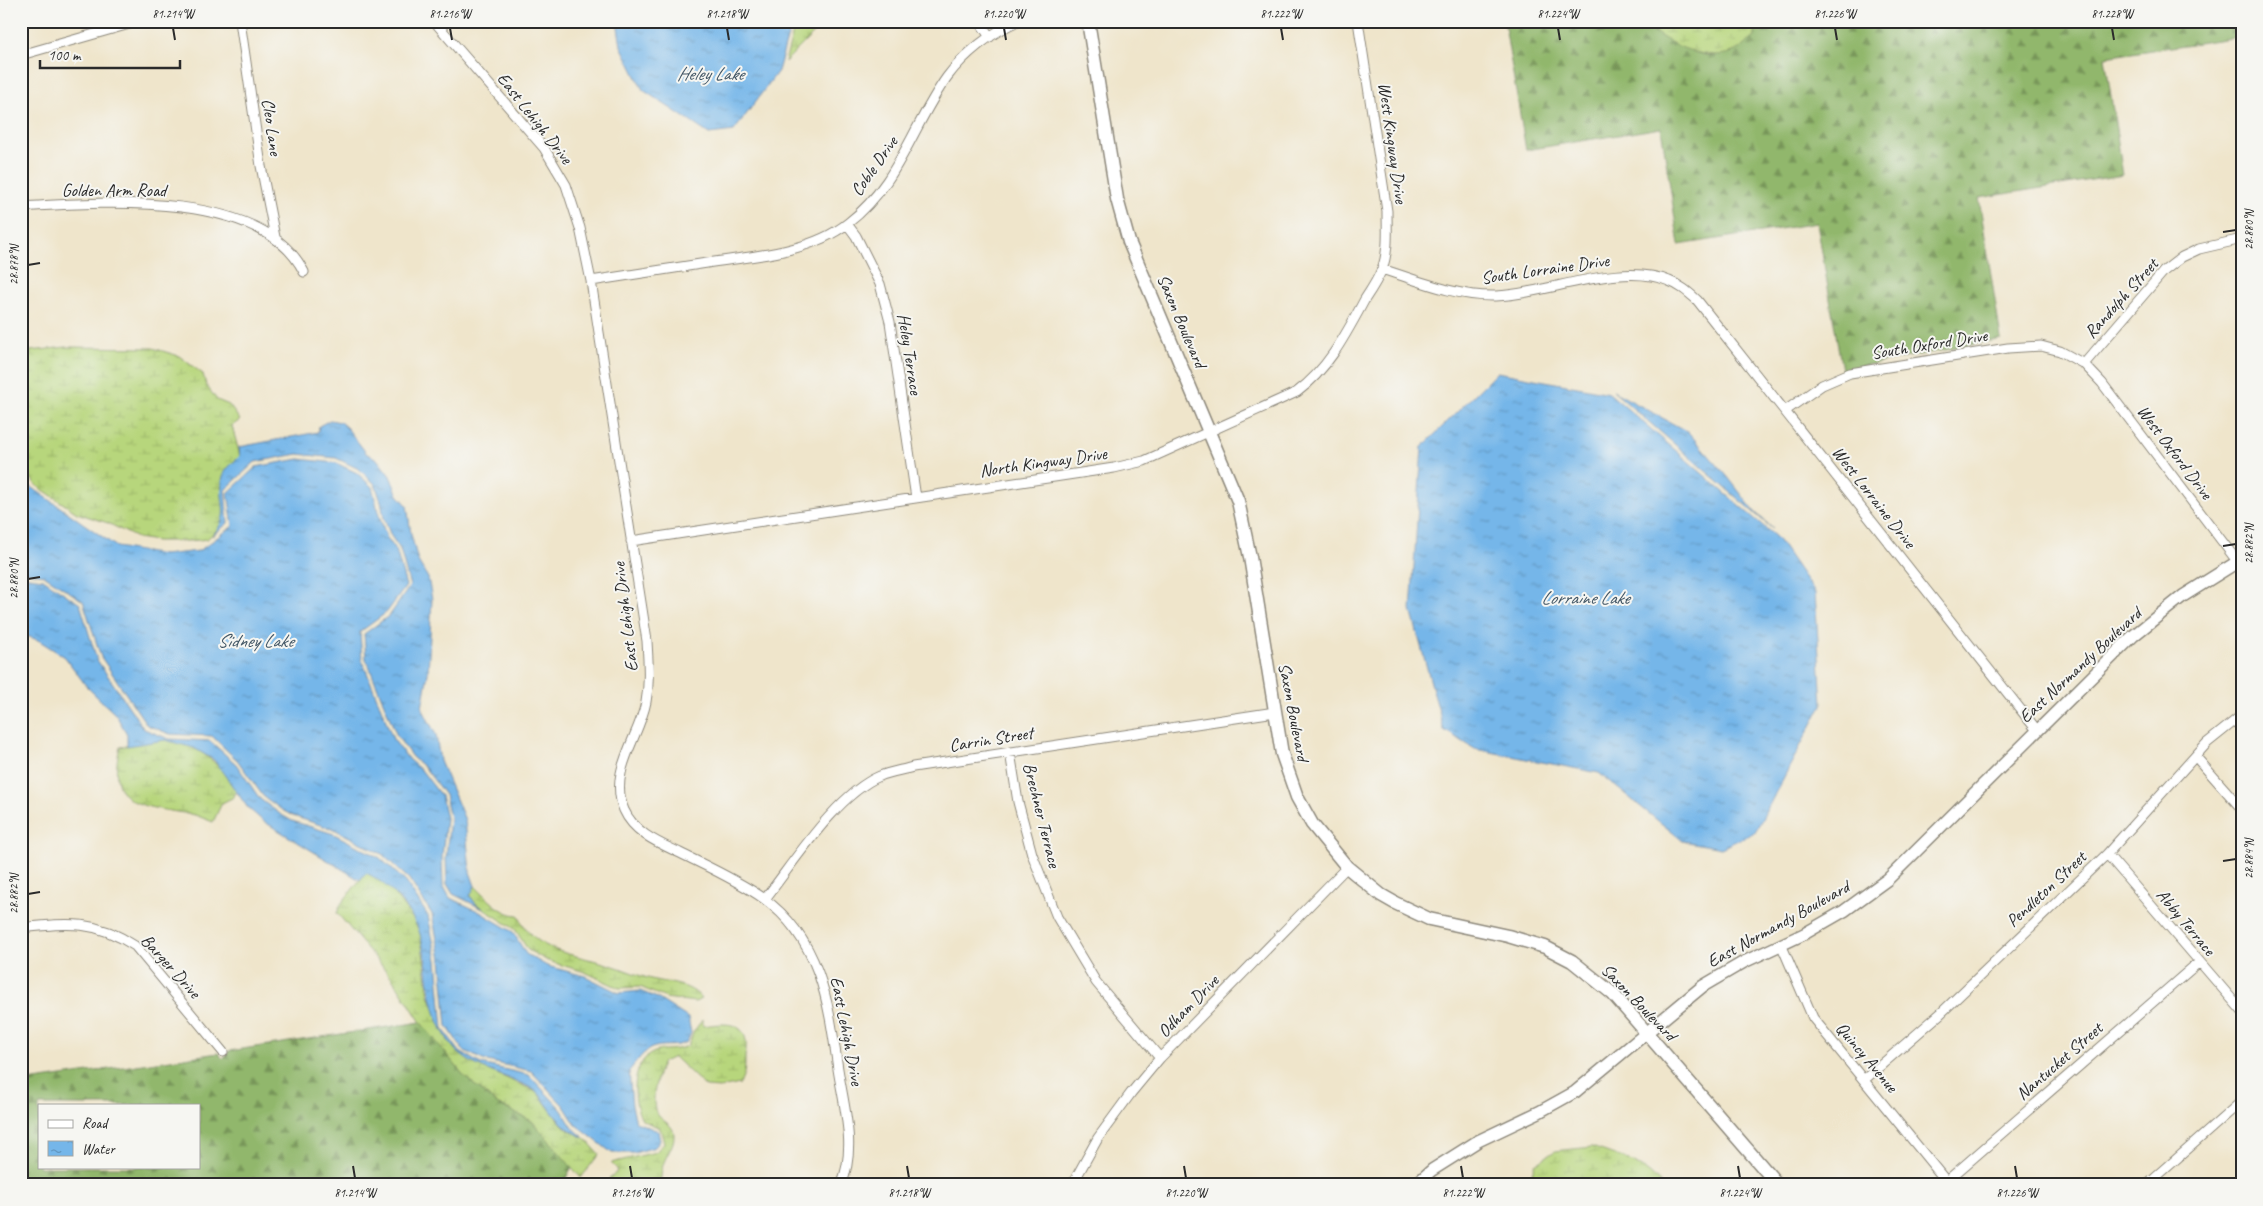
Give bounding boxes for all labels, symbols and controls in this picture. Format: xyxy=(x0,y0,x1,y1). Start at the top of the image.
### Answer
text: 81.214°W xyxy=(152,6,196,22)
text: 81.216°W xyxy=(429,6,473,22)
text: 81.218°W xyxy=(706,6,750,22)
text: 81.220°W xyxy=(983,6,1027,22)
text: 81.222°W xyxy=(1260,6,1304,22)
text: 81.224°W xyxy=(1537,6,1581,22)
text: 81.226°W xyxy=(1814,6,1858,22)
text: 81.228°W xyxy=(2091,6,2135,22)
scale bar xyxy=(40,38,180,70)
text: 100 m xyxy=(48,46,82,65)
water label: Heley Lake xyxy=(677,62,746,86)
street label: East Lehigh Drive xyxy=(492,68,578,169)
street label: West Kingway Drive xyxy=(1374,81,1413,206)
street label: Cleo Lane xyxy=(257,97,287,158)
street label: Coble Drive xyxy=(845,131,903,200)
street label: Golden Arm Road xyxy=(62,179,169,201)
text: 28.880°N xyxy=(2241,208,2257,250)
text: 28.878°N xyxy=(6,243,22,285)
street label: South Lorraine Drive xyxy=(1480,249,1611,289)
street label: Randolph Street xyxy=(2079,252,2164,343)
street label: Saxon Boulevard xyxy=(1152,271,1213,374)
street label: Heley Terrace xyxy=(893,312,927,397)
street label: South Oxford Drive xyxy=(1870,324,1990,364)
street label: West Oxford Drive xyxy=(2132,401,2218,504)
street label: North Kingway Drive xyxy=(978,442,1109,482)
street label: West Lorraine Drive xyxy=(1827,442,1921,553)
text: 28.882°N xyxy=(2241,522,2257,564)
text: 28.880°N xyxy=(6,557,22,599)
street label: East Lehigh Drive xyxy=(607,560,643,673)
water label: Lorraine Lake xyxy=(1541,586,1632,610)
street label: East Normandy Boulevard xyxy=(2014,601,2148,727)
water label: Sidney Lake xyxy=(217,629,296,653)
street label: Saxon Boulevard xyxy=(1274,661,1315,766)
street label: Carrin Street xyxy=(948,721,1037,756)
street label: Brechner Terrace xyxy=(1018,760,1066,871)
text: 28.884°N xyxy=(2241,837,2257,879)
street label: Pendleton Street xyxy=(2001,845,2092,932)
text: 28.882°N xyxy=(6,872,22,914)
street label: East Normandy Boulevard xyxy=(1703,874,1856,972)
street label: Abby Terrace xyxy=(2152,884,2221,961)
street label: Barger Drive xyxy=(136,929,206,1004)
street label: Saxon Boulevard xyxy=(1597,959,1683,1048)
street label: Odham Drive xyxy=(1153,969,1224,1042)
street label: East Lehigh Drive xyxy=(826,975,869,1088)
street label: Nantucket Street xyxy=(2011,1016,2108,1105)
street label: Quincy Avenue xyxy=(1831,1017,1904,1098)
legend xyxy=(38,1104,200,1168)
text: Road xyxy=(82,1114,109,1133)
text: Water xyxy=(82,1140,116,1159)
text: 81.214°W xyxy=(334,1185,378,1201)
text: 81.216°W xyxy=(611,1185,655,1201)
text: 81.218°W xyxy=(888,1185,932,1201)
text: 81.220°W xyxy=(1165,1185,1209,1201)
text: 81.222°W xyxy=(1442,1185,1486,1201)
text: 81.224°W xyxy=(1719,1185,1763,1201)
text: 81.226°W xyxy=(1996,1185,2040,1201)

